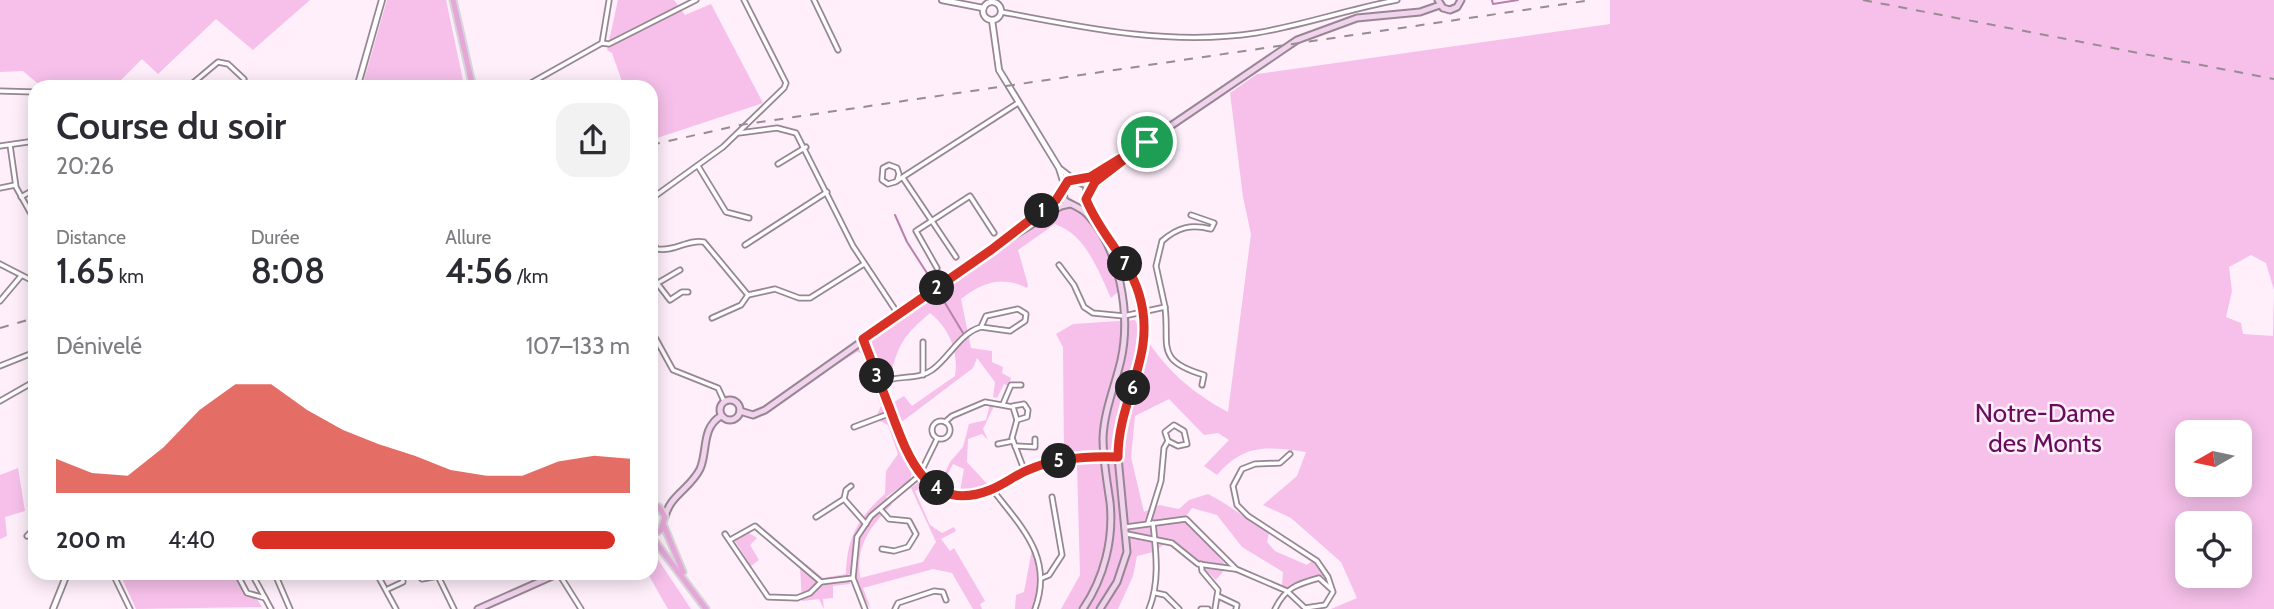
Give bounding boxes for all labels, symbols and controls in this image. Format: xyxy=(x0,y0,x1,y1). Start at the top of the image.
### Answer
text: Course du soir xyxy=(56,102,286,149)
button: share xyxy=(556,103,630,177)
pin xyxy=(1117,112,1177,172)
icon: arrive xyxy=(1128,123,1166,161)
text: 20:26 xyxy=(56,152,114,180)
pin: 1 xyxy=(1024,194,1060,228)
text: 1 xyxy=(1038,199,1045,222)
text: Distance xyxy=(56,226,126,249)
text: Durée xyxy=(251,226,300,249)
text: Allure xyxy=(445,226,491,249)
pin: 7 xyxy=(1108,246,1142,282)
text: 1.65 xyxy=(56,249,115,292)
text: 8:08 xyxy=(251,249,325,292)
text: 4:56 xyxy=(445,249,513,292)
text: 7 xyxy=(1120,252,1129,275)
text: km xyxy=(115,265,144,288)
text: /km xyxy=(513,265,548,288)
pin: 2 xyxy=(920,270,954,306)
text: 2 xyxy=(931,276,942,299)
text: Dénivelé xyxy=(56,332,142,360)
text: 107–133 m xyxy=(526,332,630,360)
pin: 3 xyxy=(860,358,894,394)
text: 3 xyxy=(871,364,882,387)
pin: 6 xyxy=(1116,370,1150,406)
text: 6 xyxy=(1127,376,1138,399)
park label: Notre-Dame des Monts xyxy=(1975,397,2115,459)
north arrow xyxy=(2175,420,2252,497)
map controls xyxy=(2175,420,2252,588)
pin: 5 xyxy=(1042,444,1076,478)
text: 5 xyxy=(1053,449,1064,472)
pin: 4 xyxy=(920,470,954,505)
text: 4 xyxy=(931,476,942,499)
button: locate xyxy=(2175,511,2252,588)
text: 200 m xyxy=(56,526,126,554)
text: 4:40 xyxy=(168,526,215,554)

